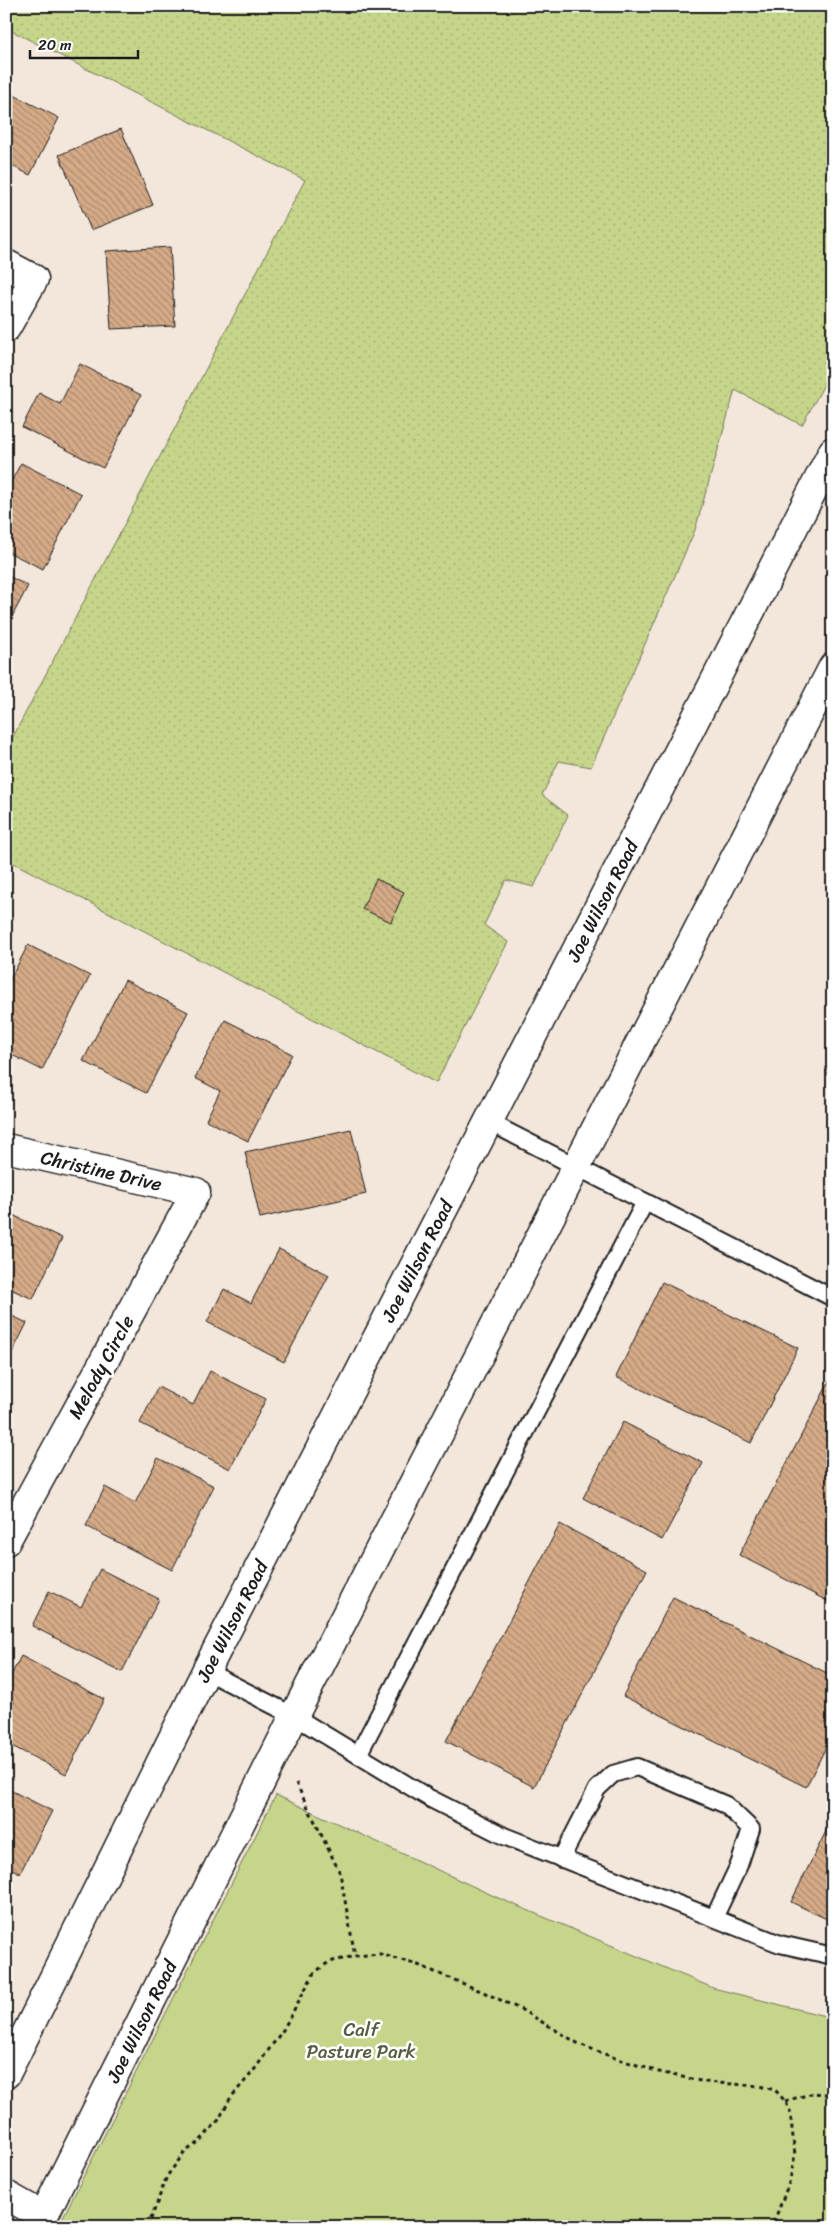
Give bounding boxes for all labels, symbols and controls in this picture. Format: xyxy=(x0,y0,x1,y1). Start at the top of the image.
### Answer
scale bar xyxy=(30,28,138,60)
text: 20 m xyxy=(38,32,72,58)
street label: Joe Wilson Road xyxy=(556,832,648,968)
street label: Christine Drive xyxy=(38,1140,166,1200)
street label: Joe Wilson Road xyxy=(371,1192,463,1329)
street label: Melody Circle xyxy=(59,1309,143,1425)
street label: Joe Wilson Road xyxy=(186,1552,278,1689)
street label: Joe Wilson Road xyxy=(96,1953,187,2089)
park label: Calf Pasture Park xyxy=(306,2013,416,2068)

